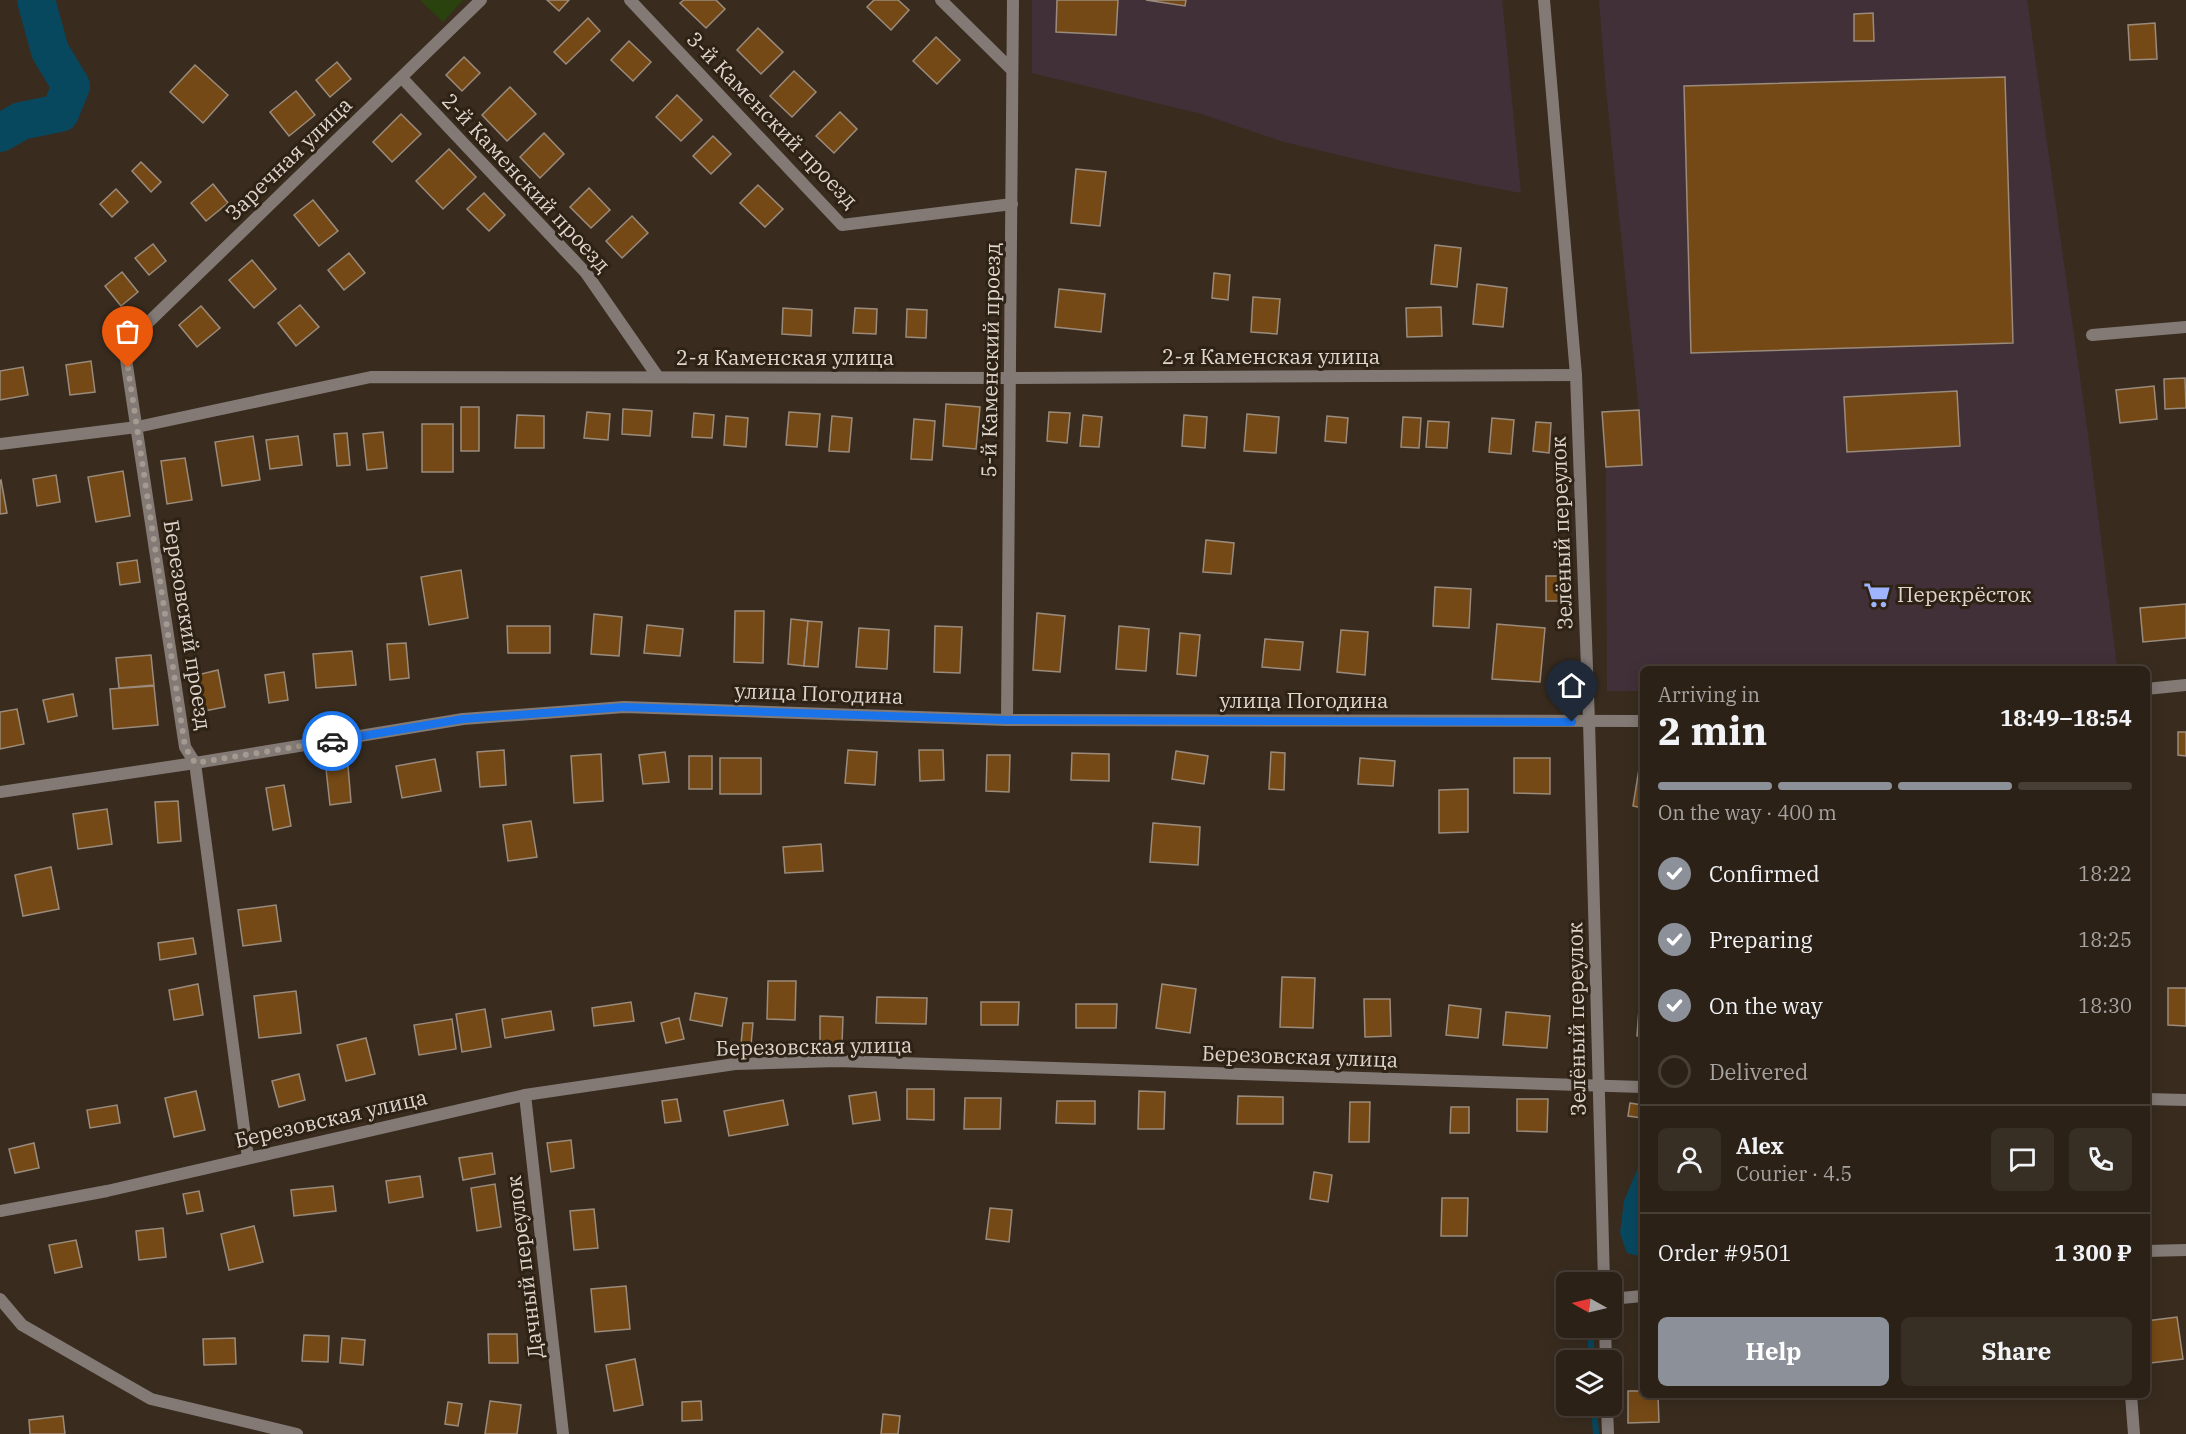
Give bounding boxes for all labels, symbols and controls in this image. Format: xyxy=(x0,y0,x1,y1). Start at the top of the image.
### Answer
street label: 3-й Каменский проезд xyxy=(681,25,865,214)
street label: 2-й Каменский проезд xyxy=(436,87,617,278)
street label: Заречная улица xyxy=(219,91,358,226)
street label: 5-й Каменский проезд xyxy=(974,242,1006,478)
pin xyxy=(102,306,153,368)
icon: bag xyxy=(111,315,144,348)
street label: 2-я Каменская улица xyxy=(1162,342,1380,370)
street label: 2-я Каменская улица xyxy=(676,343,894,371)
street label: Зелёный переулок xyxy=(1544,436,1578,630)
street label: Березовский проезд xyxy=(158,518,218,732)
supermarket icon: Перекрёсток xyxy=(1862,580,1892,610)
place label: Перекрёсток xyxy=(1897,580,2031,608)
pin xyxy=(1546,660,1597,722)
icon: home xyxy=(1555,669,1588,702)
street label: улица Погодина xyxy=(734,676,904,710)
text: Arriving in xyxy=(1658,681,1760,708)
street label: улица Погодина xyxy=(1219,686,1389,714)
text: 18:49–18:54 xyxy=(2000,703,2132,732)
text: 2 min xyxy=(1658,705,1767,756)
courier xyxy=(302,711,362,771)
icon: car xyxy=(316,725,349,758)
text: On the way · 400 m xyxy=(1658,799,1837,826)
icon: check xyxy=(1658,857,1691,890)
text: Confirmed xyxy=(1709,859,1820,888)
text: 18:22 xyxy=(2078,860,2132,887)
street label: Зелёный переулок xyxy=(1560,922,1592,1116)
icon: check xyxy=(1658,923,1691,956)
text: Preparing xyxy=(1709,925,1813,954)
text: 18:25 xyxy=(2078,926,2132,953)
icon: check xyxy=(1658,989,1691,1022)
text: On the way xyxy=(1709,991,1823,1020)
text: 18:30 xyxy=(2078,992,2132,1019)
street label: Березовская улица xyxy=(715,1030,913,1062)
street label: Березовская улица xyxy=(1201,1039,1399,1073)
text: Delivered xyxy=(1709,1057,1808,1086)
street label: Березовская улица xyxy=(232,1082,430,1154)
button: person xyxy=(1658,1128,1721,1191)
button: chat xyxy=(1991,1128,2054,1191)
button: phone xyxy=(2069,1128,2132,1191)
text: Alex xyxy=(1736,1131,1784,1160)
text: Courier · 4.5 xyxy=(1736,1160,1852,1187)
street label: Дачный переулок xyxy=(499,1174,549,1360)
text: Order #9501 xyxy=(1658,1238,1792,1267)
text: 1 300 ₽ xyxy=(2054,1238,2132,1267)
north arrow xyxy=(1556,1272,1622,1338)
map controls xyxy=(1556,1272,1622,1416)
button: Help xyxy=(1658,1317,1889,1386)
button: Share xyxy=(1901,1317,2132,1386)
button: layers xyxy=(1556,1350,1622,1416)

